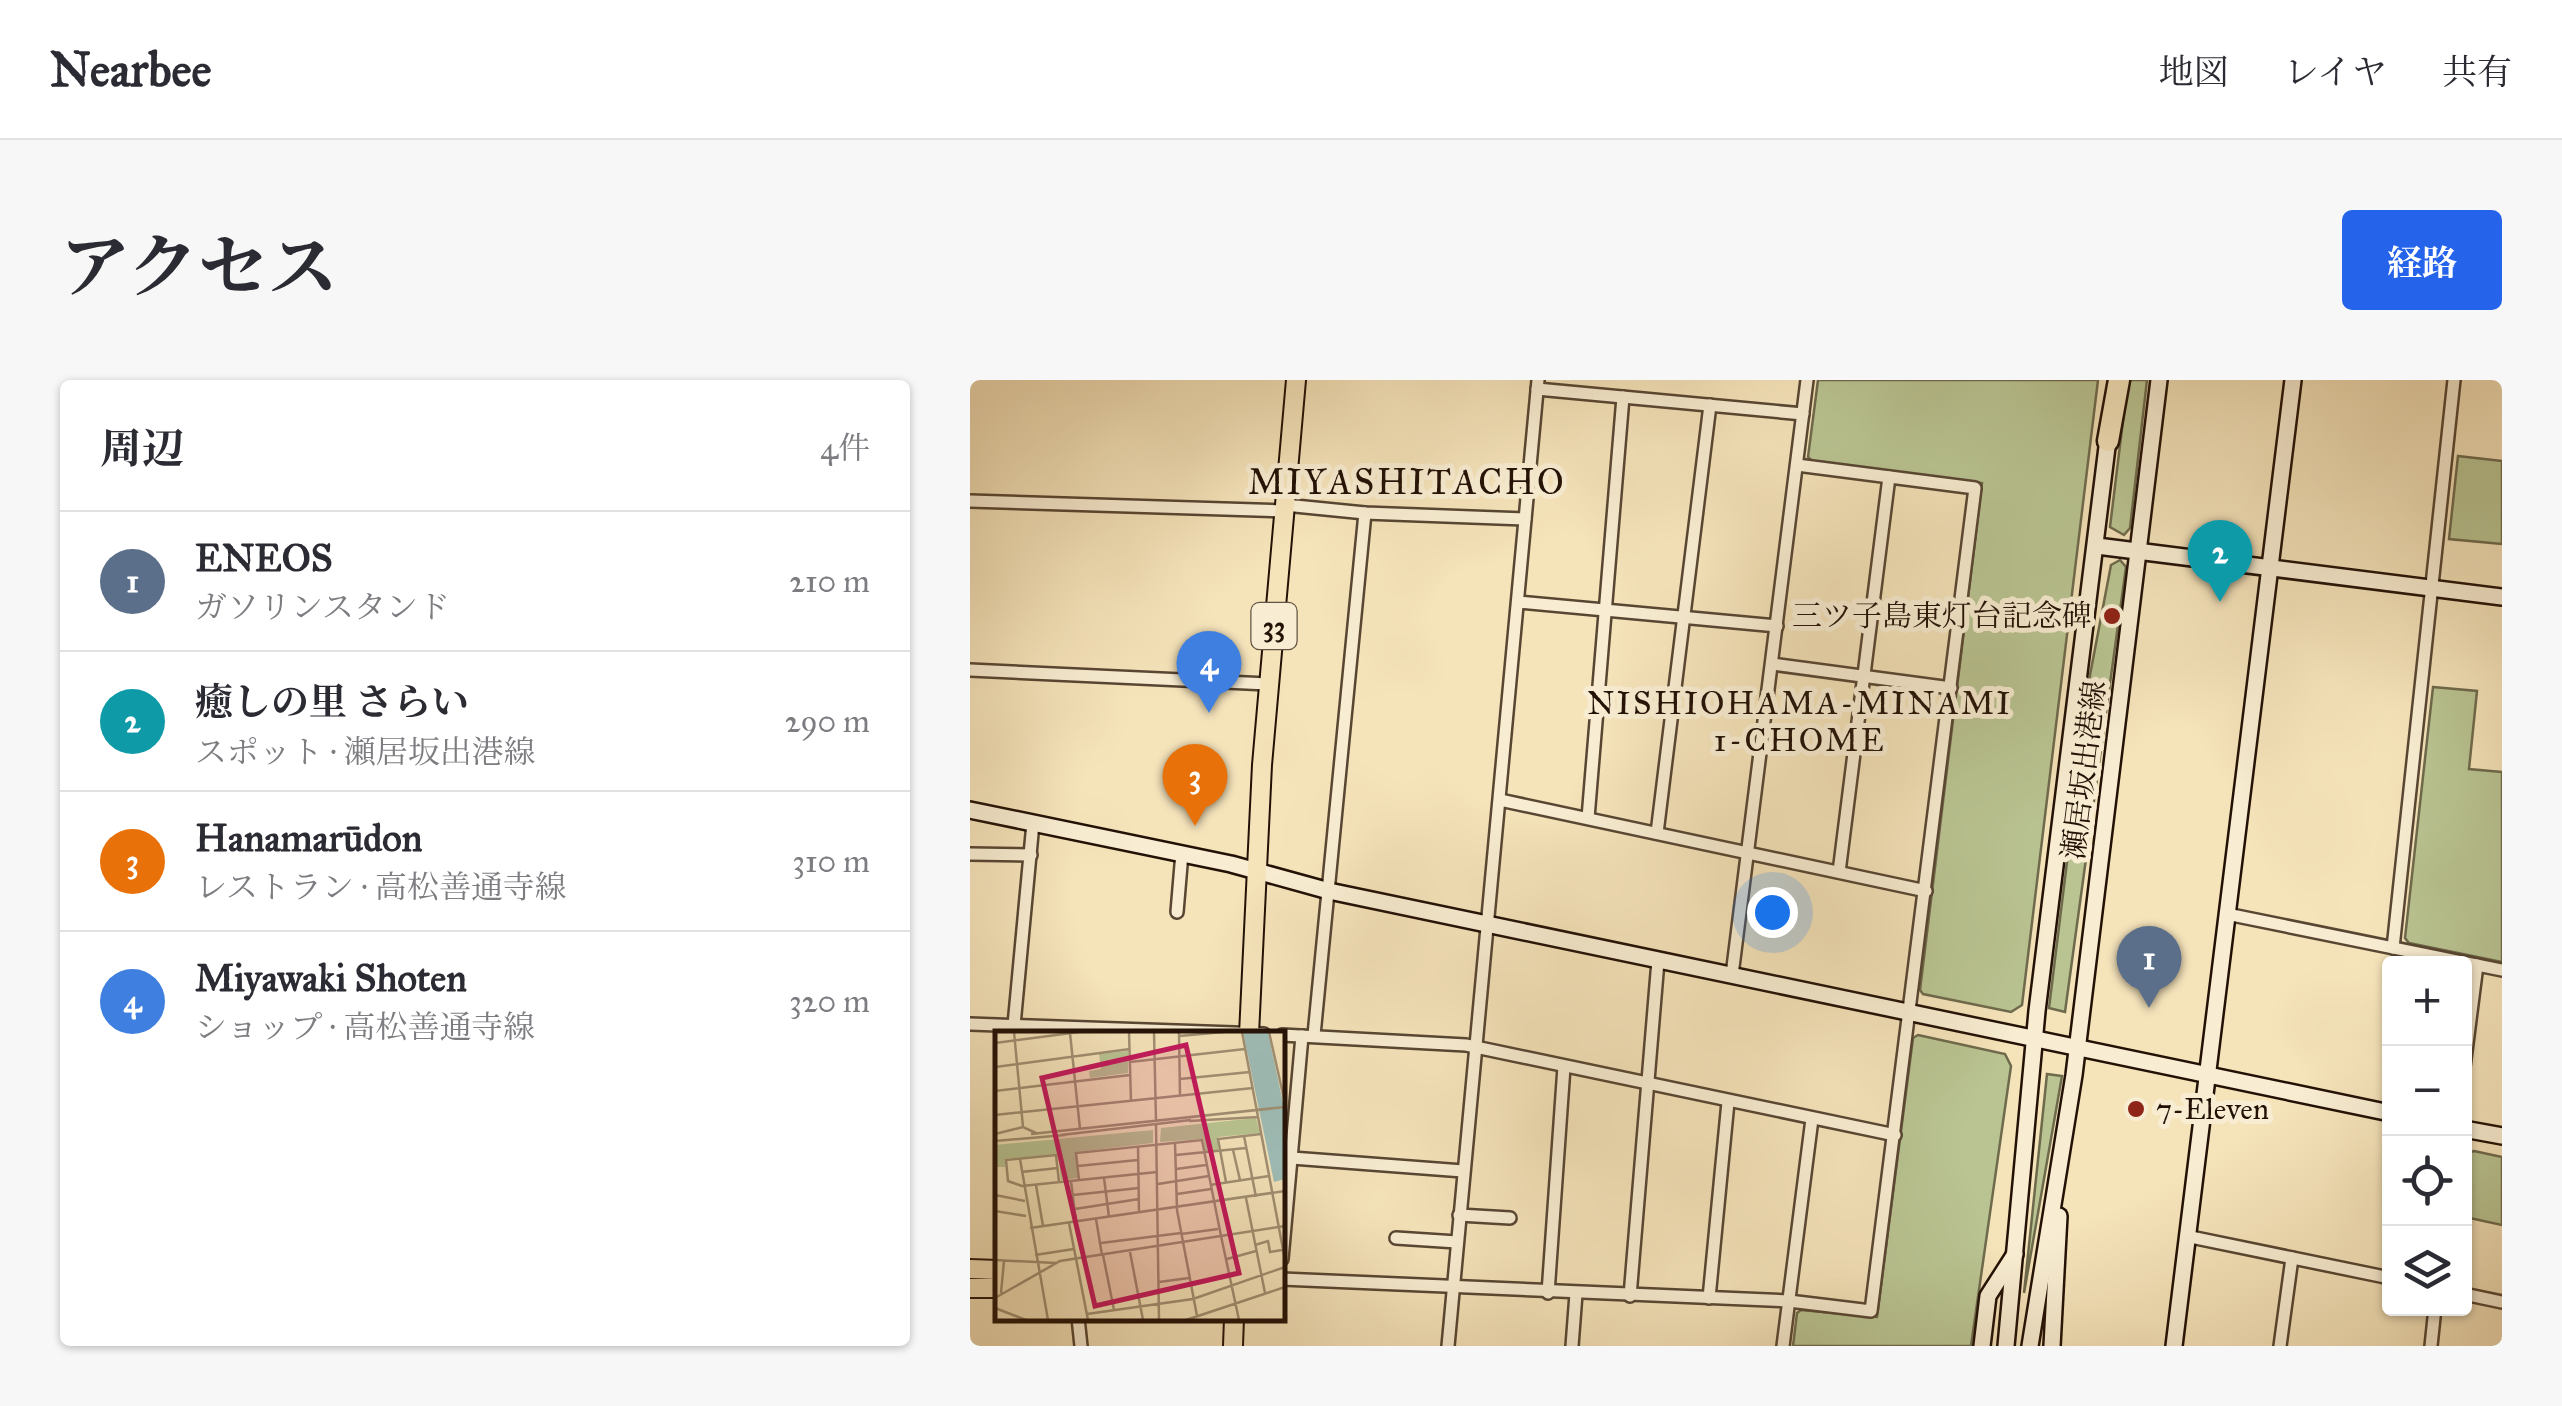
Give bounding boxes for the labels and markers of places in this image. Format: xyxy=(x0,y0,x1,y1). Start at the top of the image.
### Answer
pin: 2 xyxy=(2188,520,2252,602)
place label: 三ツ子島東灯台記念碑 xyxy=(1792,598,2092,634)
marker: 三ツ子島東灯台記念碑 xyxy=(2101,605,2123,627)
pin: 4 xyxy=(1176,630,1242,713)
pin: 3 xyxy=(1162,744,1228,826)
pin: 1 xyxy=(2116,926,2182,1008)
place label: 7-Eleven xyxy=(2156,1091,2269,1127)
marker: 7-Eleven xyxy=(2125,1098,2147,1120)

